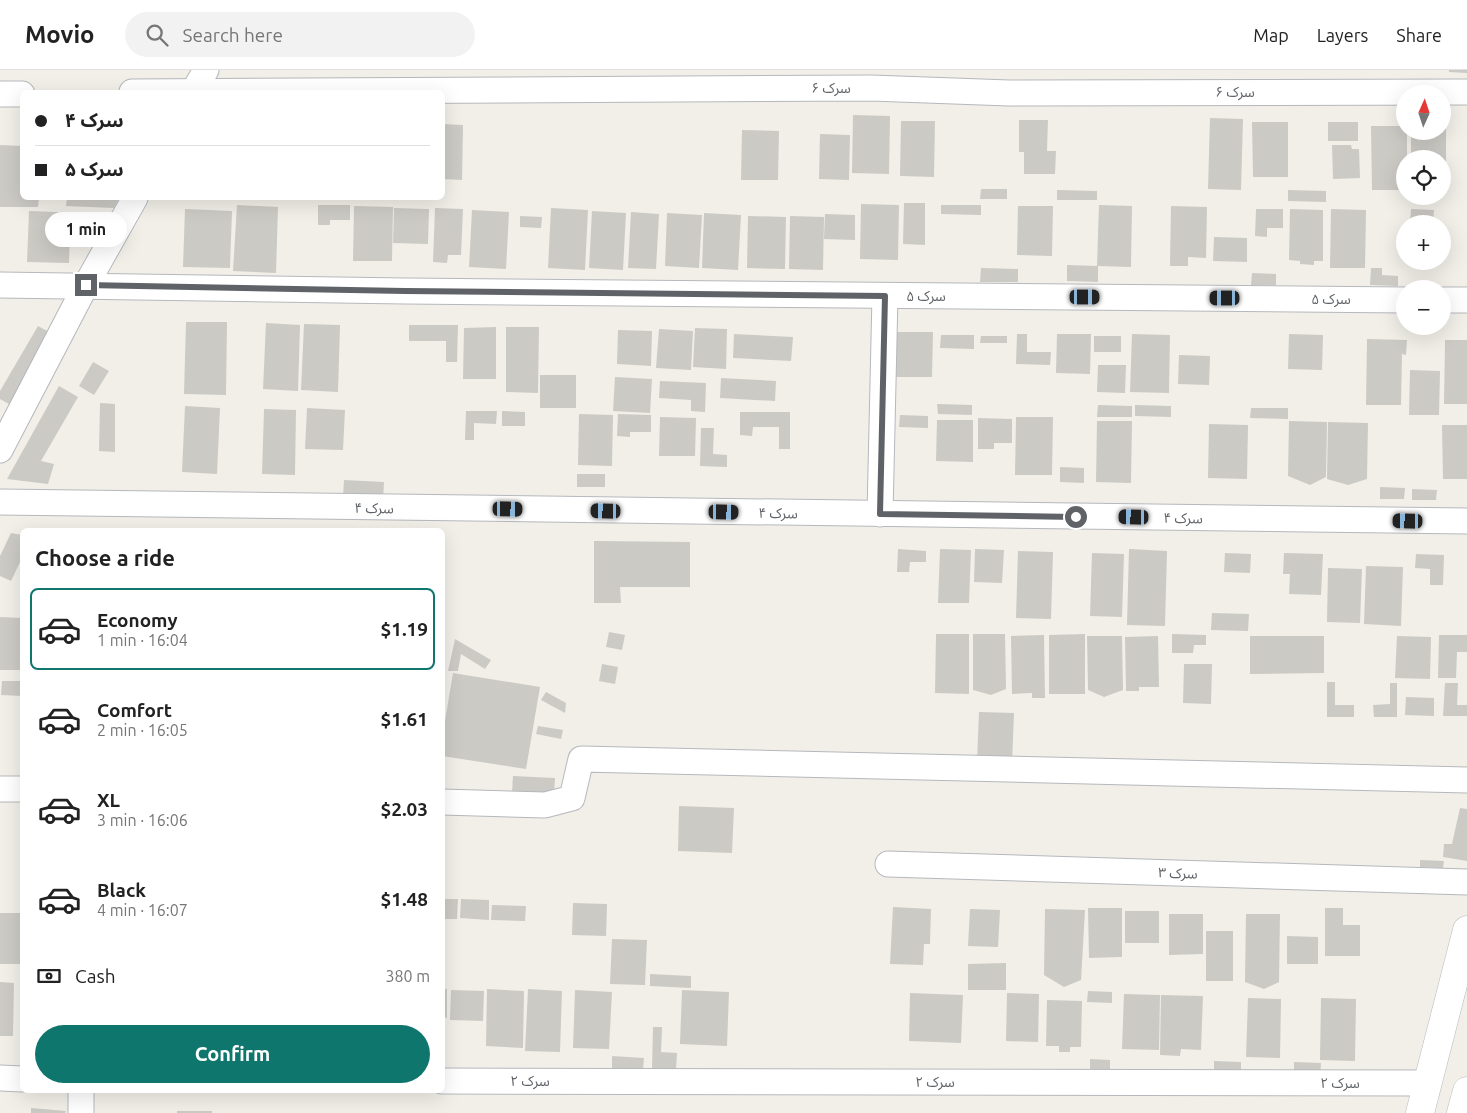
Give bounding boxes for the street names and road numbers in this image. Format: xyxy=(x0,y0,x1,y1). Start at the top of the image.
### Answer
street label: سرک ۶ xyxy=(811,80,851,97)
street label: سرک ۶ xyxy=(1215,84,1255,101)
street label: سرک ۵ xyxy=(906,288,946,305)
street label: سرک ۵ xyxy=(1311,291,1351,308)
street label: سرک ۴ xyxy=(354,500,394,517)
street label: سرک ۴ xyxy=(758,505,798,522)
street label: سرک ۴ xyxy=(1163,510,1203,527)
street label: سرک ۳ xyxy=(1158,864,1198,883)
street label: سرک ۲ xyxy=(510,1073,550,1090)
street label: سرک ۲ xyxy=(915,1074,955,1091)
street label: سرک ۲ xyxy=(1320,1075,1360,1092)

